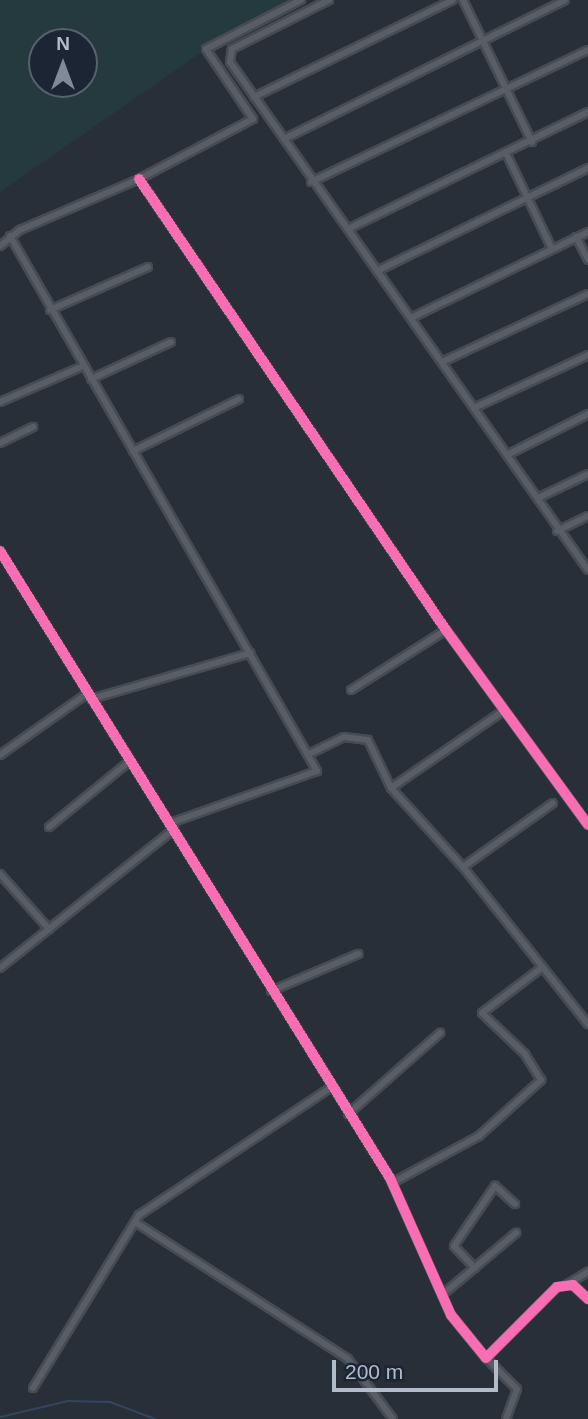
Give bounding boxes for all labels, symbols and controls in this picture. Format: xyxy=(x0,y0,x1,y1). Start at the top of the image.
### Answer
north arrow xyxy=(28,28,98,98)
text: N xyxy=(56,33,70,54)
scale bar xyxy=(336,1346,502,1390)
text: 200 m xyxy=(345,1360,403,1383)

